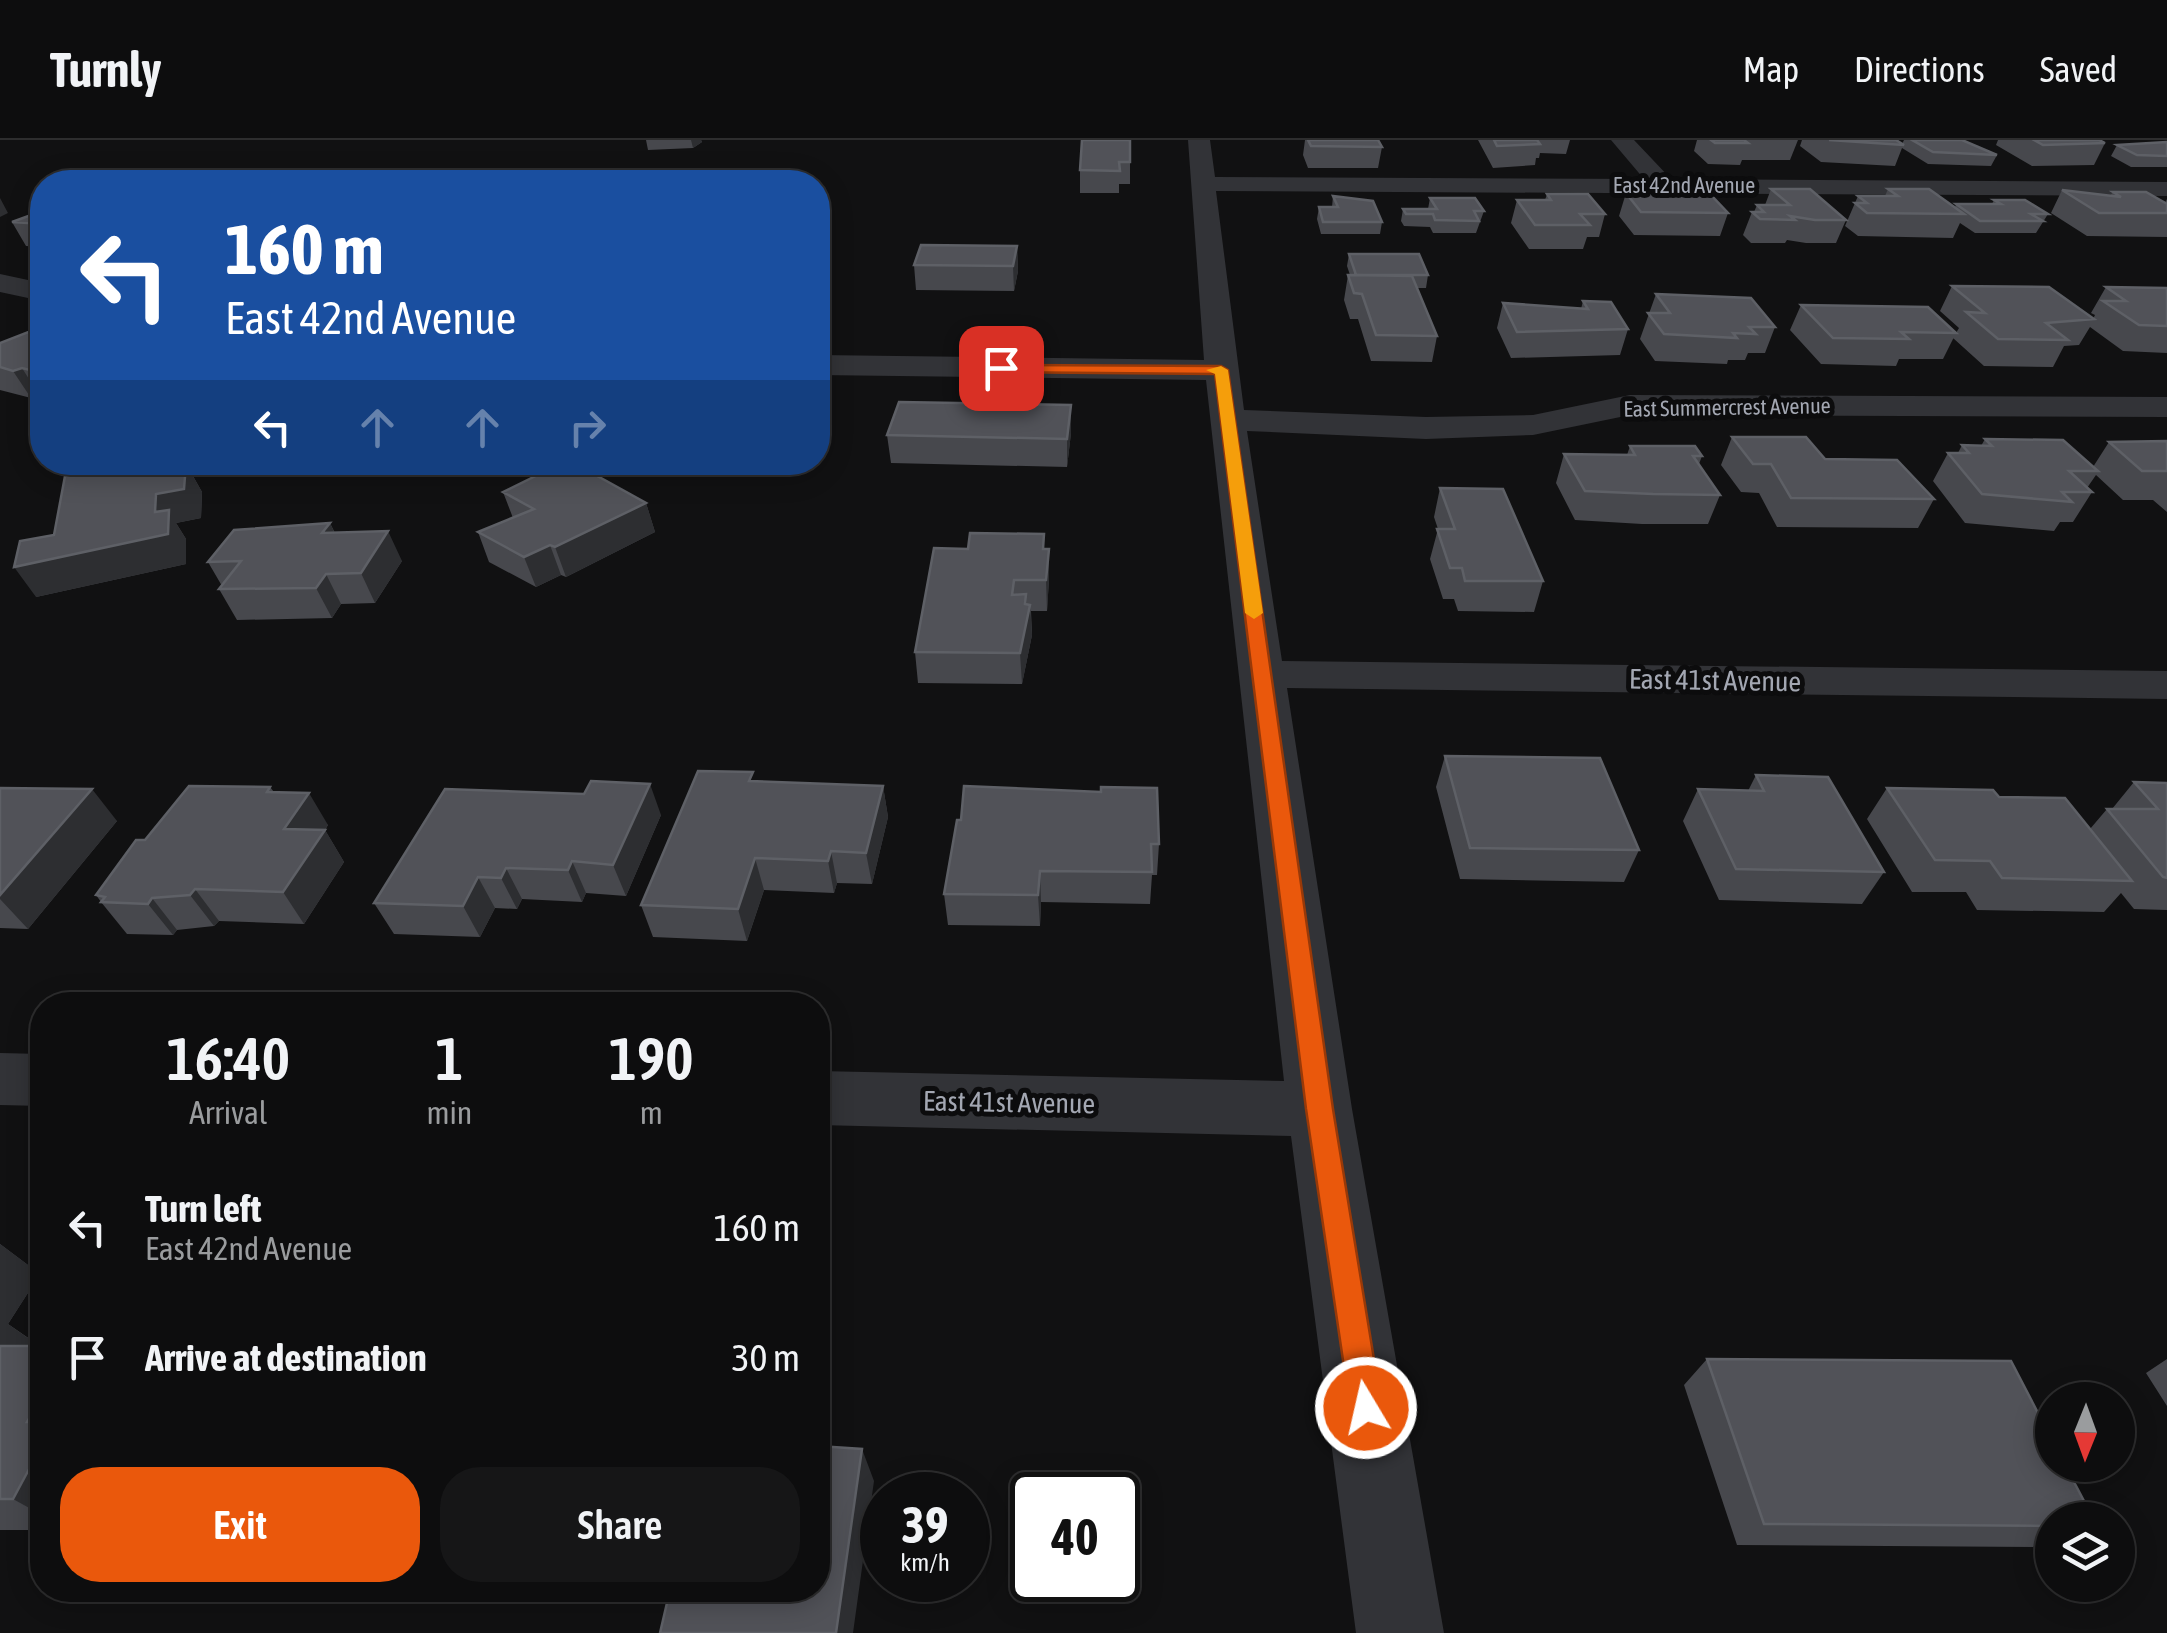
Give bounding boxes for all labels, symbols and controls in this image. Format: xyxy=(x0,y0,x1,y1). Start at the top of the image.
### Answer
text: Turnly xyxy=(50,42,161,97)
text: Map xyxy=(1743,49,1799,89)
text: Directions xyxy=(1854,49,1985,89)
text: Saved xyxy=(2040,49,2117,89)
street label: East 42nd Avenue xyxy=(1613,172,1755,198)
text: 160 m xyxy=(225,209,384,289)
icon: left xyxy=(60,210,190,340)
text: East 42nd Avenue xyxy=(225,292,516,344)
pin xyxy=(959,326,1044,411)
icon: arrive xyxy=(974,341,1029,396)
street label: East Summercrest Avenue xyxy=(1623,392,1831,422)
icon: left xyxy=(245,400,300,455)
icon: ahead xyxy=(350,400,405,455)
icon: ahead xyxy=(455,400,510,455)
icon: right xyxy=(560,400,615,455)
street label: East 41st Avenue xyxy=(1629,662,1801,698)
text: 16:40 xyxy=(166,1024,290,1093)
text: 1 xyxy=(435,1024,464,1093)
text: 190 xyxy=(609,1024,693,1093)
street label: East 41st Avenue xyxy=(923,1084,1095,1120)
text: Arrival xyxy=(189,1094,267,1131)
text: min xyxy=(426,1094,472,1131)
text: m xyxy=(640,1094,663,1131)
text: Turn left xyxy=(145,1187,261,1230)
icon: left xyxy=(60,1200,115,1255)
text: 160 m xyxy=(714,1206,800,1249)
text: East 42nd Avenue xyxy=(145,1230,352,1267)
icon: arrive xyxy=(60,1330,115,1385)
text: Arrive at destination xyxy=(145,1336,427,1379)
text: 30 m xyxy=(732,1336,800,1379)
position arrow xyxy=(1314,1356,1418,1460)
north arrow xyxy=(2035,1382,2135,1482)
map controls xyxy=(2035,1382,2135,1602)
button: Exit xyxy=(60,1467,420,1582)
button: Share xyxy=(440,1467,800,1582)
speed limit sign: 40 xyxy=(1010,1472,1140,1602)
text: 39 xyxy=(901,1496,948,1554)
button: layers xyxy=(2035,1502,2135,1602)
text: km/h xyxy=(900,1548,950,1576)

